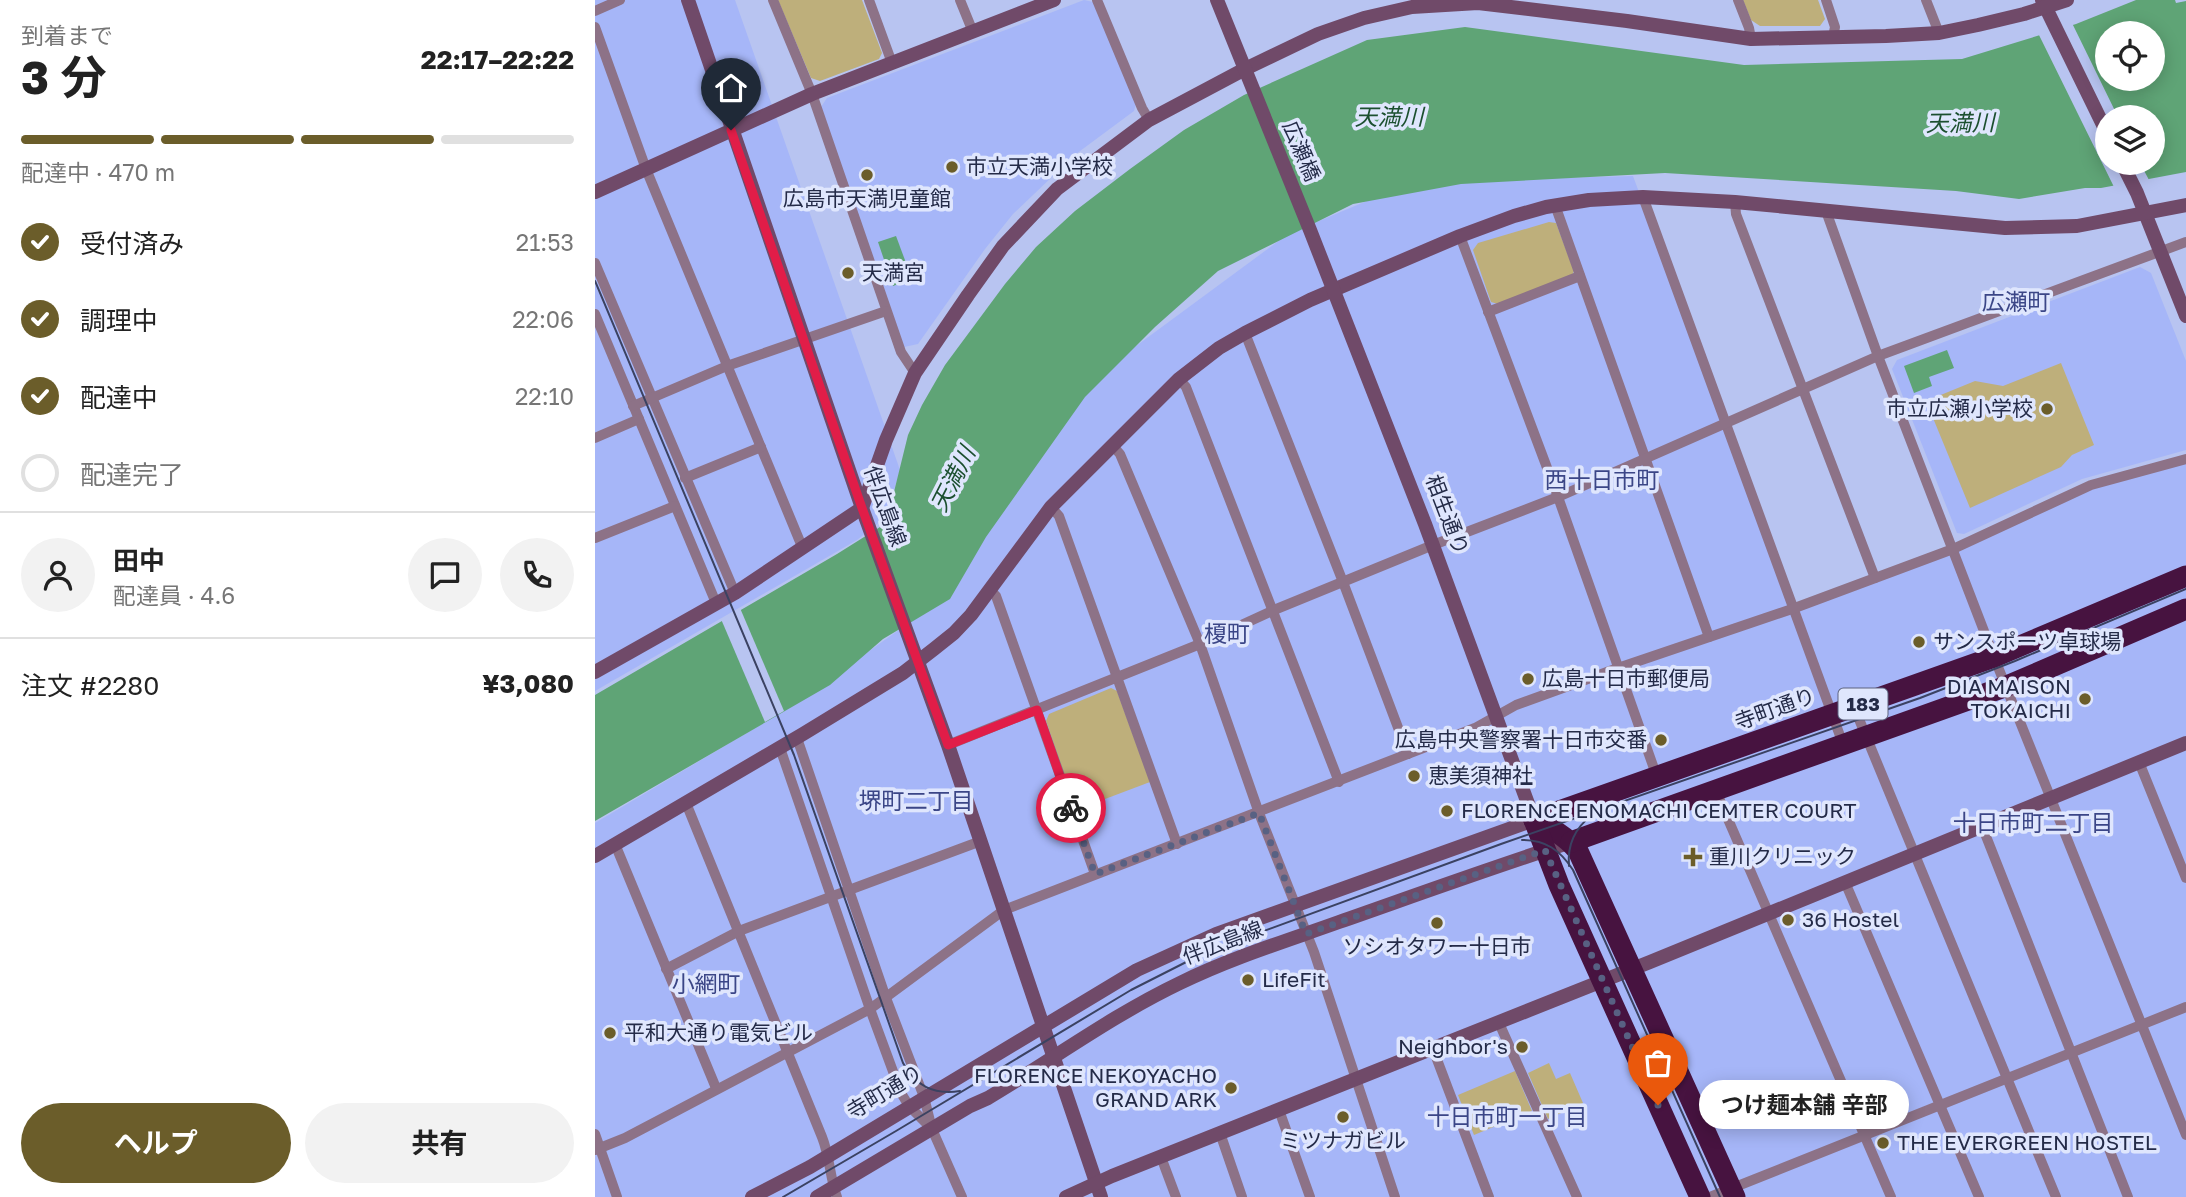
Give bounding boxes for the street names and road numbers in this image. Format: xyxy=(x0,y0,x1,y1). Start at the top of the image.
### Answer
street label: 広瀬橋 xyxy=(1278,117,1326,185)
street label: 伴広島線 xyxy=(859,462,913,550)
street label: 相生通り xyxy=(1421,471,1475,559)
street label: 寺町通り xyxy=(1731,681,1819,735)
road number: 183 xyxy=(1839,688,1887,720)
street label: 伴広島線 xyxy=(1179,915,1267,969)
street label: 寺町通り xyxy=(842,1058,927,1124)

